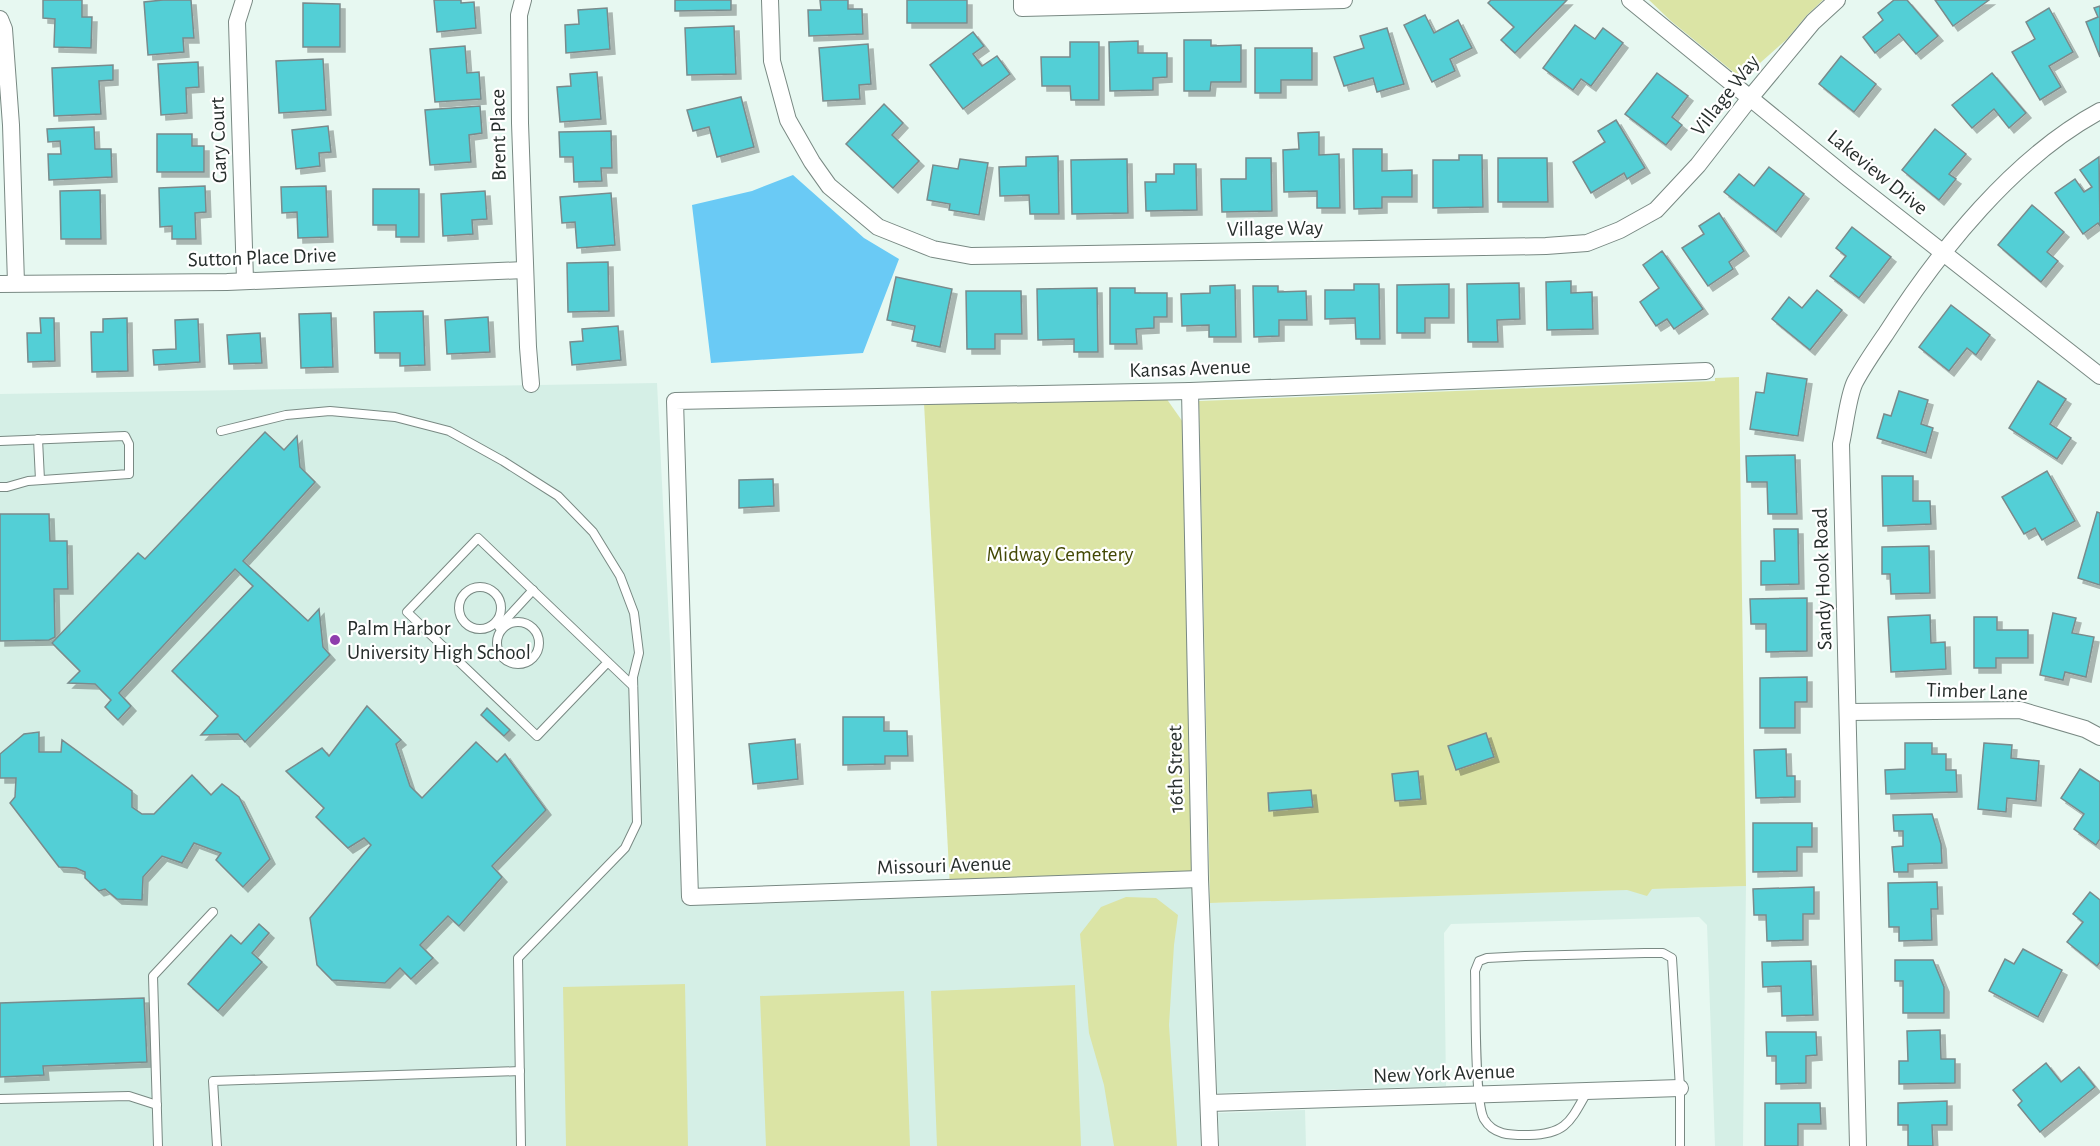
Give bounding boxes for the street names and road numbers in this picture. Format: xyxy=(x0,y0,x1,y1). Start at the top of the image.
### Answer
street label: Village Way xyxy=(1687,51,1763,140)
street label: Brent Place xyxy=(487,89,510,181)
street label: Gary Court xyxy=(206,96,230,183)
street label: Lakeview Drive xyxy=(1824,126,1932,219)
street label: Village Way xyxy=(1227,217,1323,240)
street label: Sutton Place Drive xyxy=(187,244,337,271)
street label: Kansas Avenue xyxy=(1129,356,1251,381)
street label: Sandy Hook Road xyxy=(1810,507,1835,651)
street label: Timber Lane xyxy=(1926,679,2028,704)
street label: 16th Street xyxy=(1164,725,1187,813)
street label: Missouri Avenue xyxy=(876,853,1012,878)
street label: New York Avenue xyxy=(1373,1061,1515,1086)

